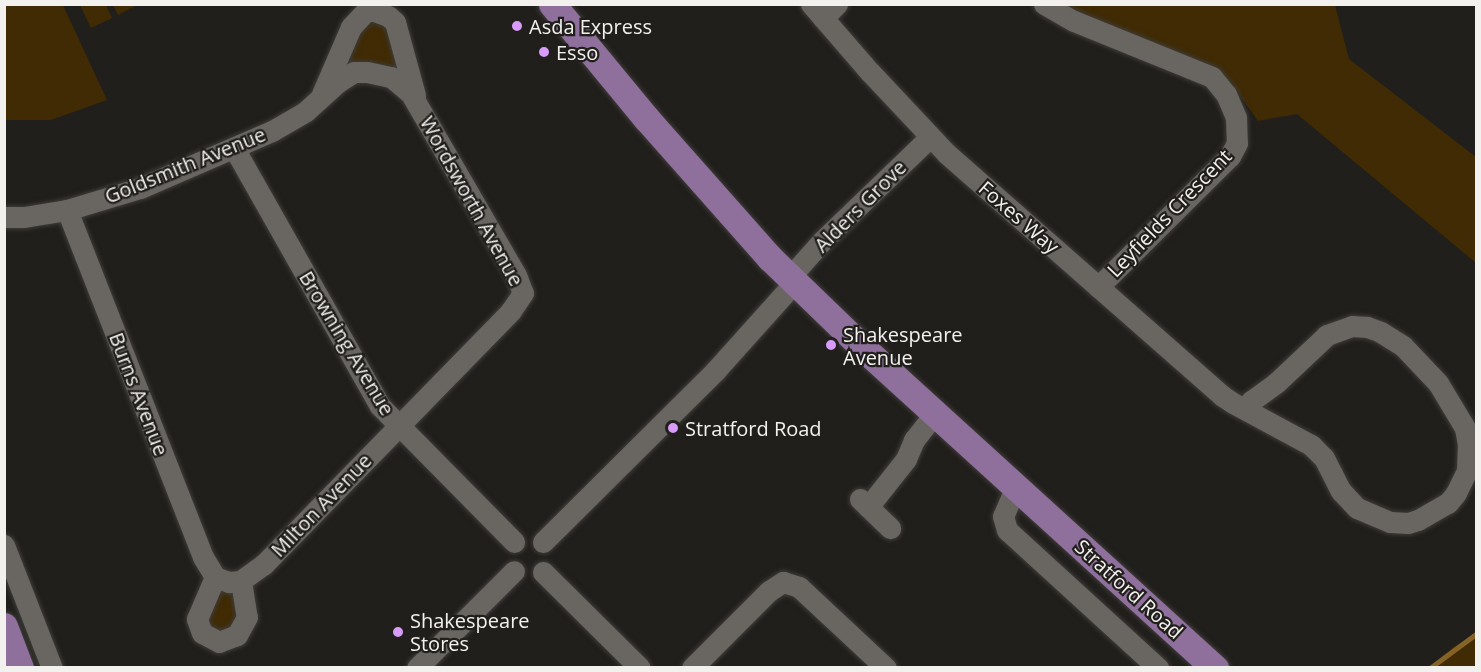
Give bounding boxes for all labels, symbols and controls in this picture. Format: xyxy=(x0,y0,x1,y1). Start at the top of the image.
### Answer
place label: Asda Express xyxy=(529,14,652,38)
marker: Asda Express xyxy=(510,19,524,33)
place label: Esso xyxy=(556,40,598,64)
marker: Esso xyxy=(537,45,551,59)
street label: Wordsworth Avenue xyxy=(415,112,529,290)
street label: Goldsmith Avenue xyxy=(101,122,269,208)
street label: Leyfields Crescent xyxy=(1102,144,1236,282)
street label: Alders Grove xyxy=(809,155,911,257)
street label: Foxes Way xyxy=(974,176,1064,258)
street label: Browning Avenue xyxy=(295,267,399,419)
place label: Shakespeare Avenue xyxy=(843,322,963,369)
street label: Burns Avenue xyxy=(105,329,173,459)
marker: Shakespeare Avenue xyxy=(824,338,838,352)
place label: Stratford Road xyxy=(685,416,822,440)
marker: Stratford Road xyxy=(666,421,680,435)
street label: Milton Avenue xyxy=(266,448,376,562)
street label: Stratford Road xyxy=(1070,534,1188,644)
place label: Shakespeare Stores xyxy=(410,608,530,655)
marker: Shakespeare Stores xyxy=(391,625,405,639)

